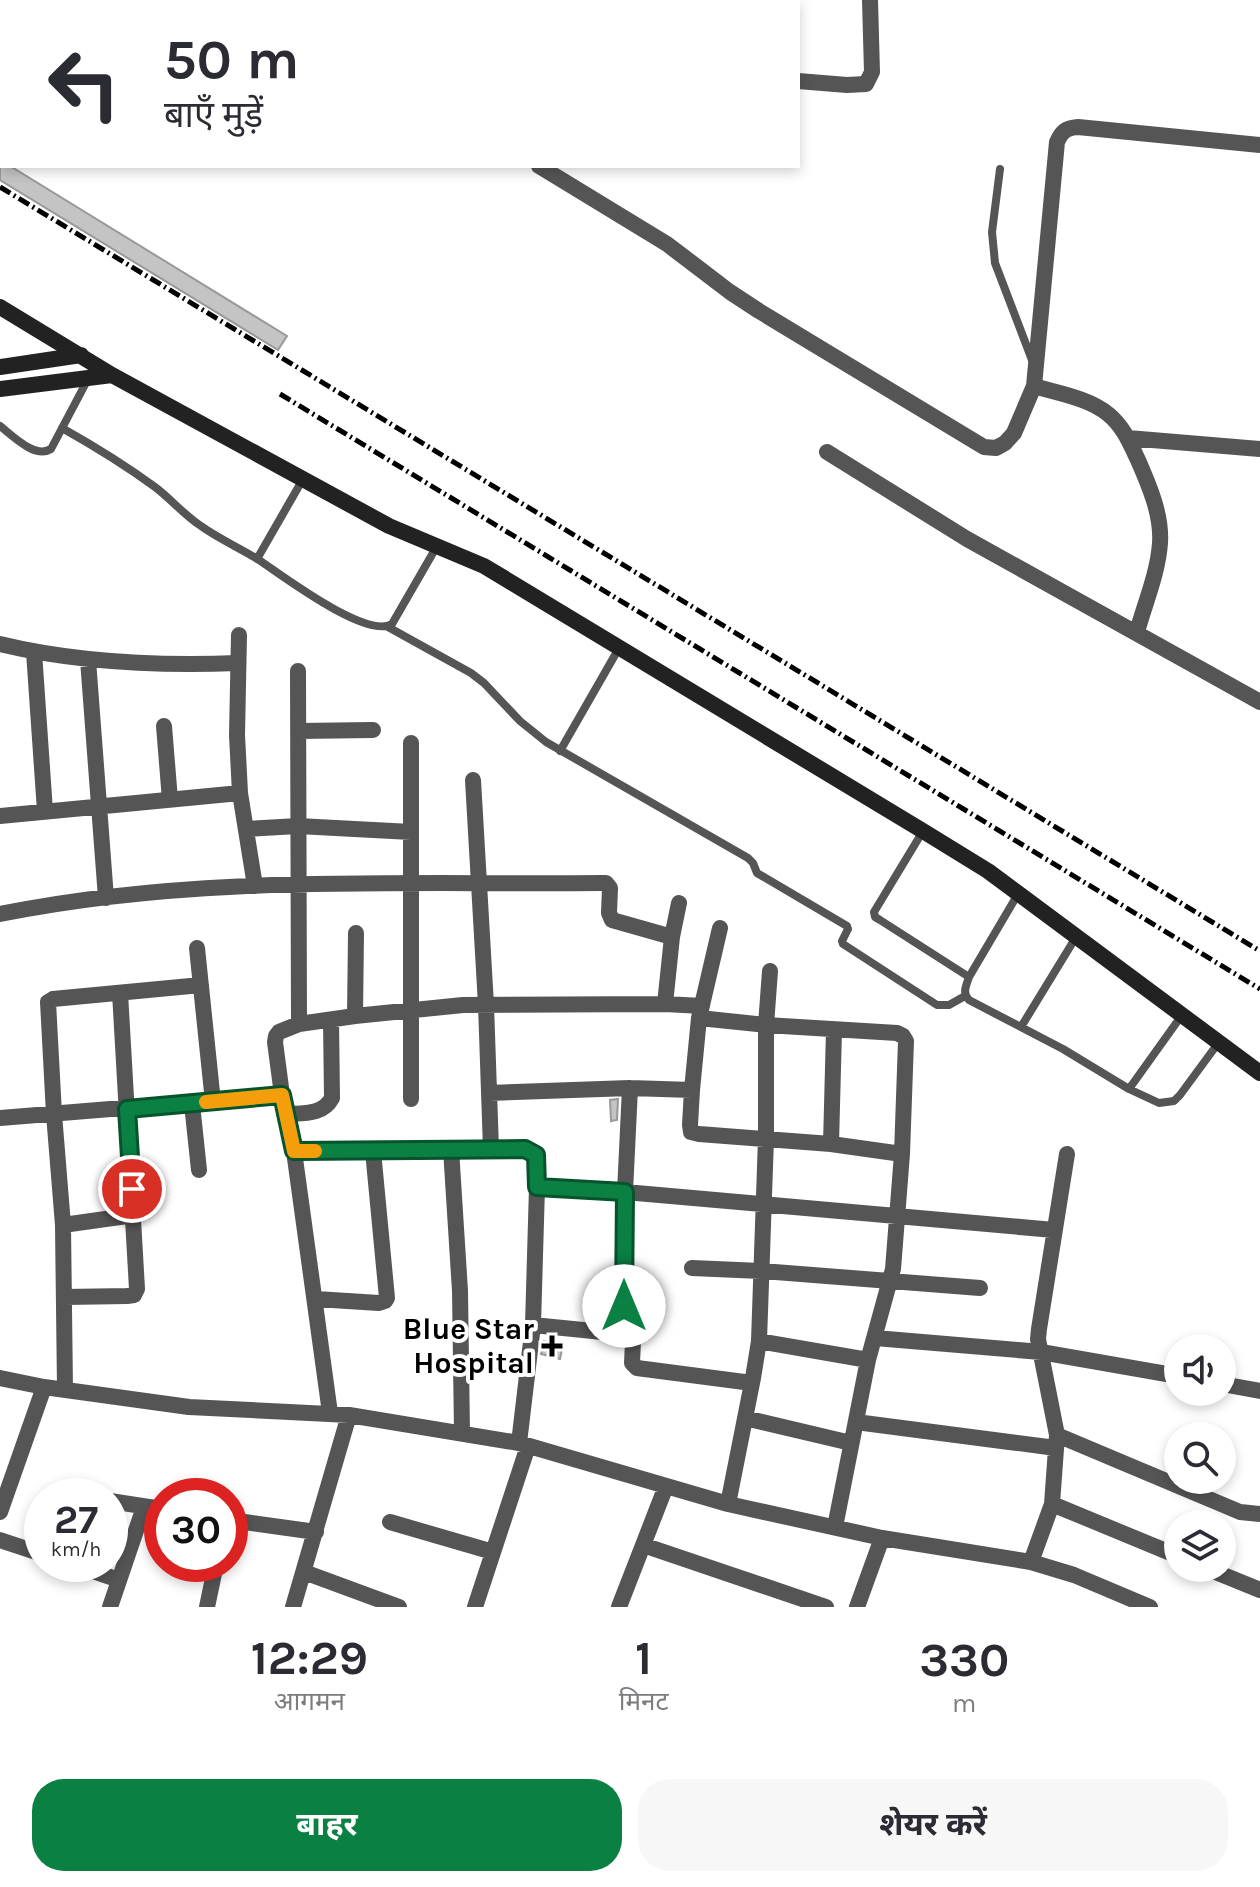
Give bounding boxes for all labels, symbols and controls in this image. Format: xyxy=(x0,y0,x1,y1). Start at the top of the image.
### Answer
text: 50 m xyxy=(164,27,299,92)
icon: left xyxy=(32,32,136,136)
text: बाएँ मुड़ें xyxy=(164,94,263,136)
pin xyxy=(98,1155,166,1223)
icon: arrive xyxy=(110,1167,154,1211)
position arrow xyxy=(582,1264,666,1348)
place label: Blue Star Hospital xyxy=(403,1311,534,1381)
map controls xyxy=(1164,1334,1236,1582)
button: sound xyxy=(1164,1334,1236,1406)
marker: Blue Star Hospital xyxy=(541,1335,563,1357)
button: search xyxy=(1164,1422,1236,1494)
speed limit sign: 30 xyxy=(144,1478,248,1582)
text: 27 xyxy=(54,1496,98,1543)
button: layers xyxy=(1164,1510,1236,1582)
text: km/h xyxy=(51,1538,101,1561)
text: 12:29 xyxy=(251,1630,368,1686)
text: 1 xyxy=(635,1630,652,1686)
text: 330 xyxy=(919,1632,1009,1688)
text: आगमन xyxy=(274,1686,345,1717)
text: मिनट xyxy=(619,1686,669,1717)
text: m xyxy=(952,1688,976,1719)
button: बाहर xyxy=(32,1779,622,1871)
button: शेयर करें xyxy=(638,1779,1228,1871)

